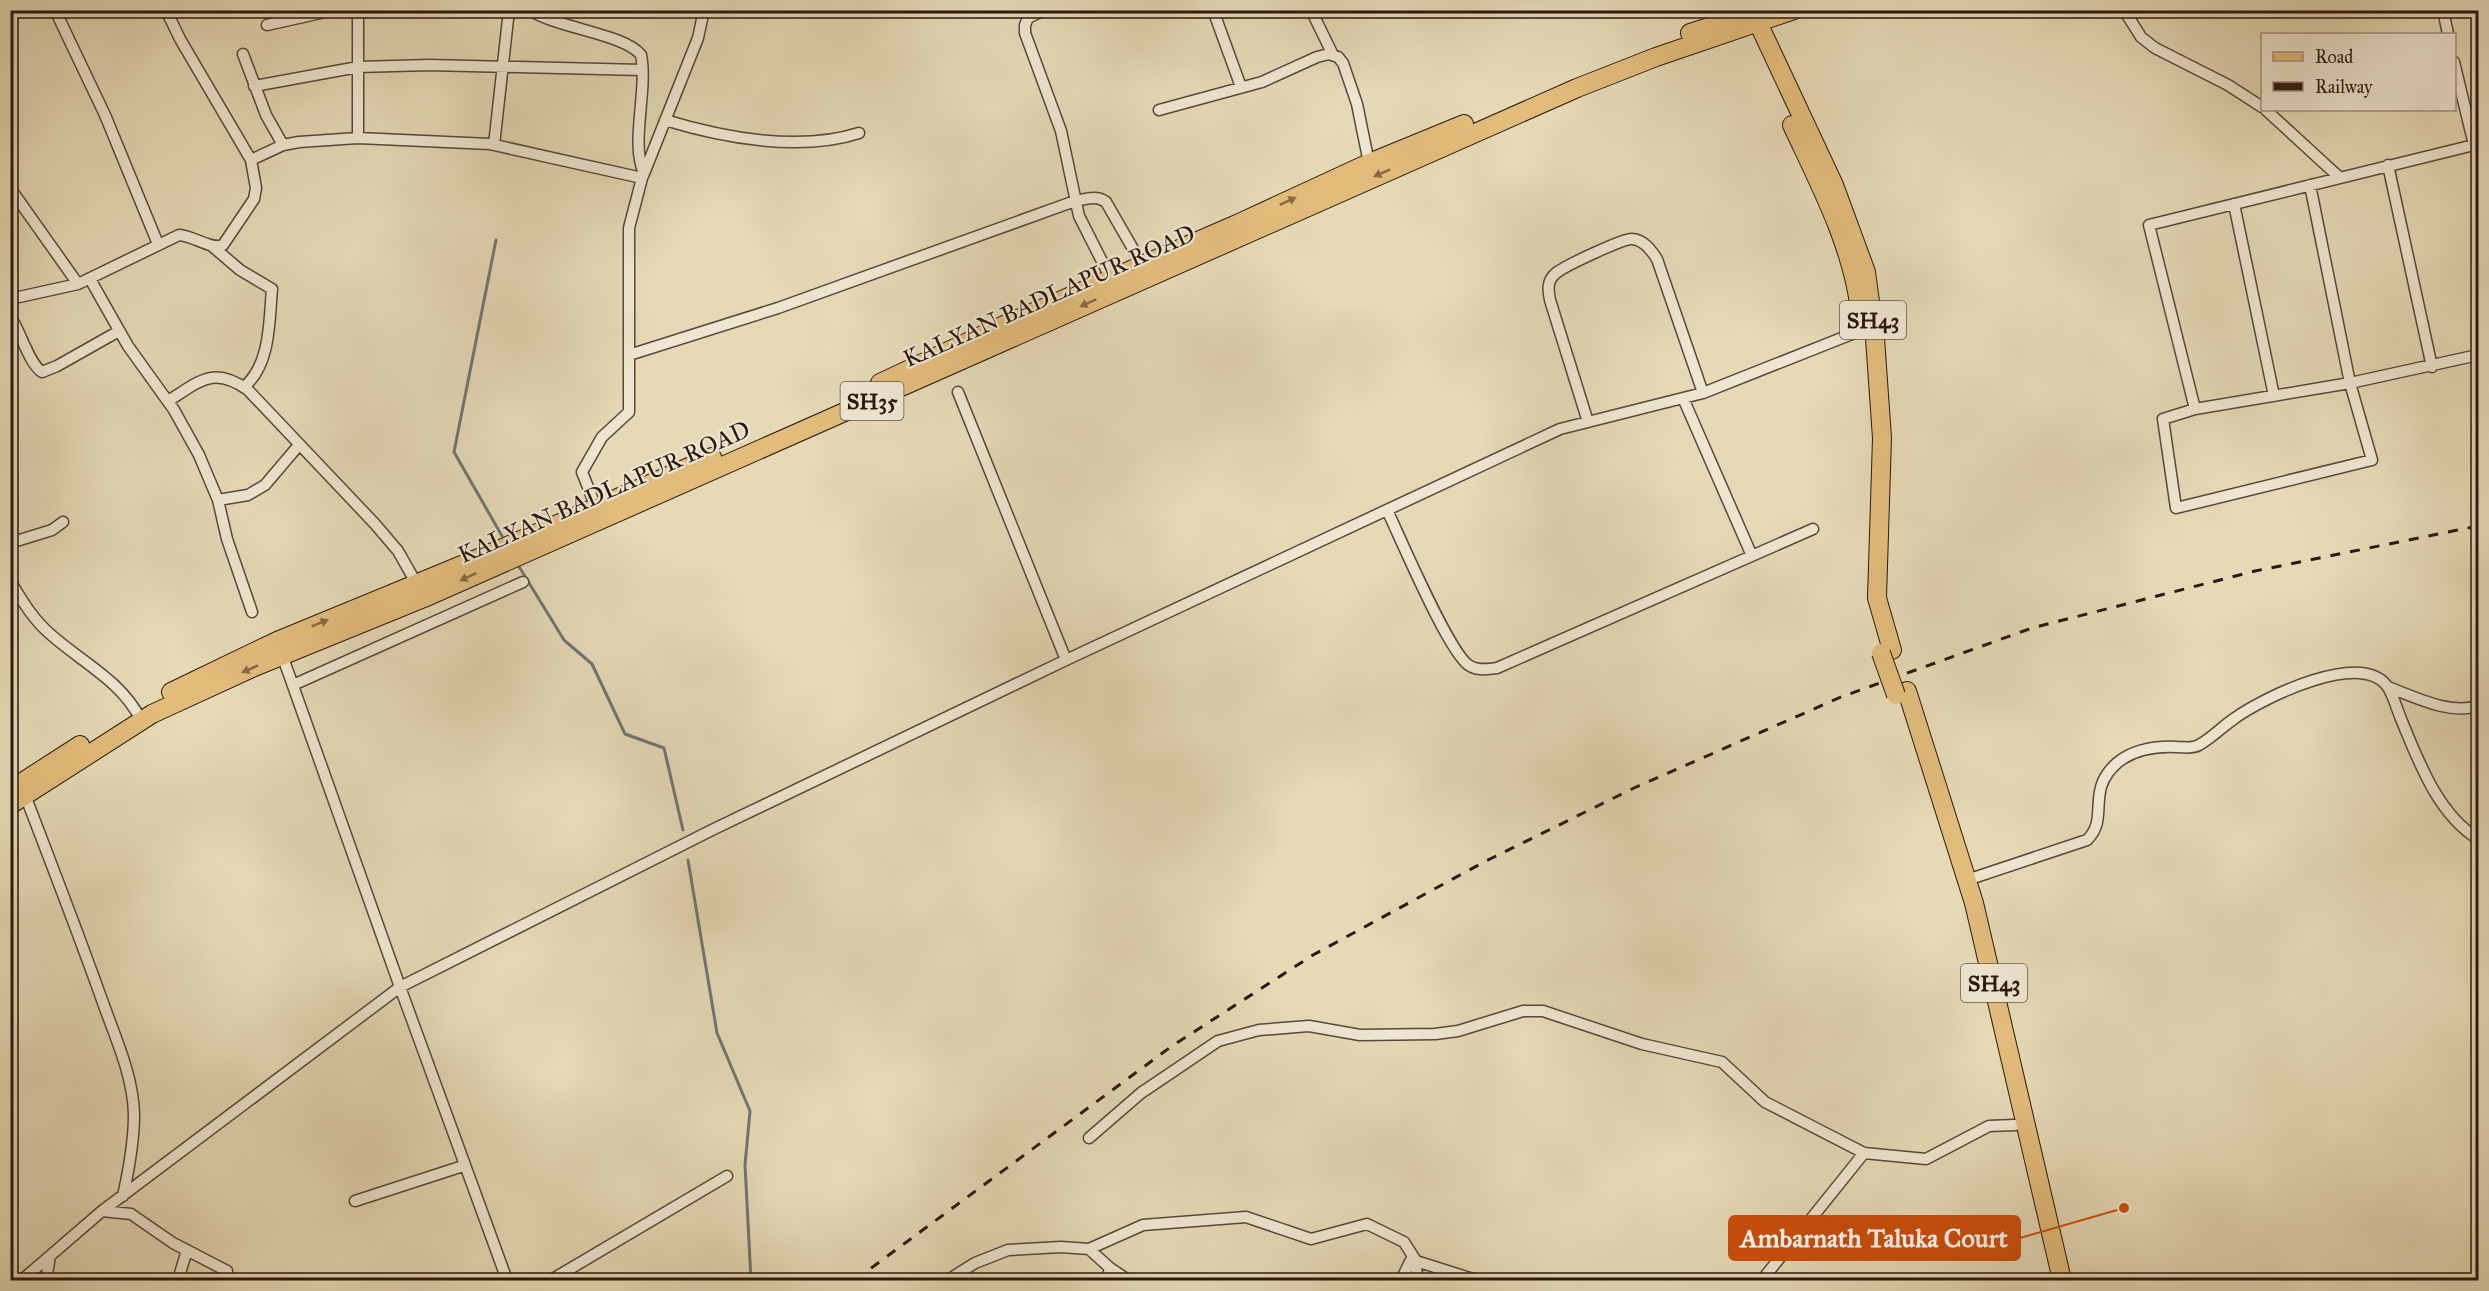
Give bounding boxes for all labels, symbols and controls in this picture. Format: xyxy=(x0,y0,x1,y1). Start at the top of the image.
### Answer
legend xyxy=(2261,33,2456,111)
text: Road xyxy=(2315,46,2353,68)
text: Railway xyxy=(2315,76,2373,98)
one-way arrow xyxy=(1373,168,1390,177)
one-way arrow xyxy=(1279,196,1296,205)
street label: KALYAN BADLAPUR ROAD xyxy=(898,218,1200,374)
one-way arrow xyxy=(1080,299,1097,308)
road number: SH43 xyxy=(1840,301,1906,339)
road number: SH35 xyxy=(840,382,904,420)
street label: KALYAN BADLAPUR ROAD xyxy=(453,414,755,570)
one-way arrow xyxy=(460,573,477,582)
one-way arrow xyxy=(312,618,330,628)
one-way arrow xyxy=(240,664,258,674)
road number: SH43 xyxy=(1961,964,2027,1002)
callout: Ambarnath Taluka Court xyxy=(1729,1216,2020,1260)
text: Ambarnath Taluka Court xyxy=(1738,1222,2008,1254)

